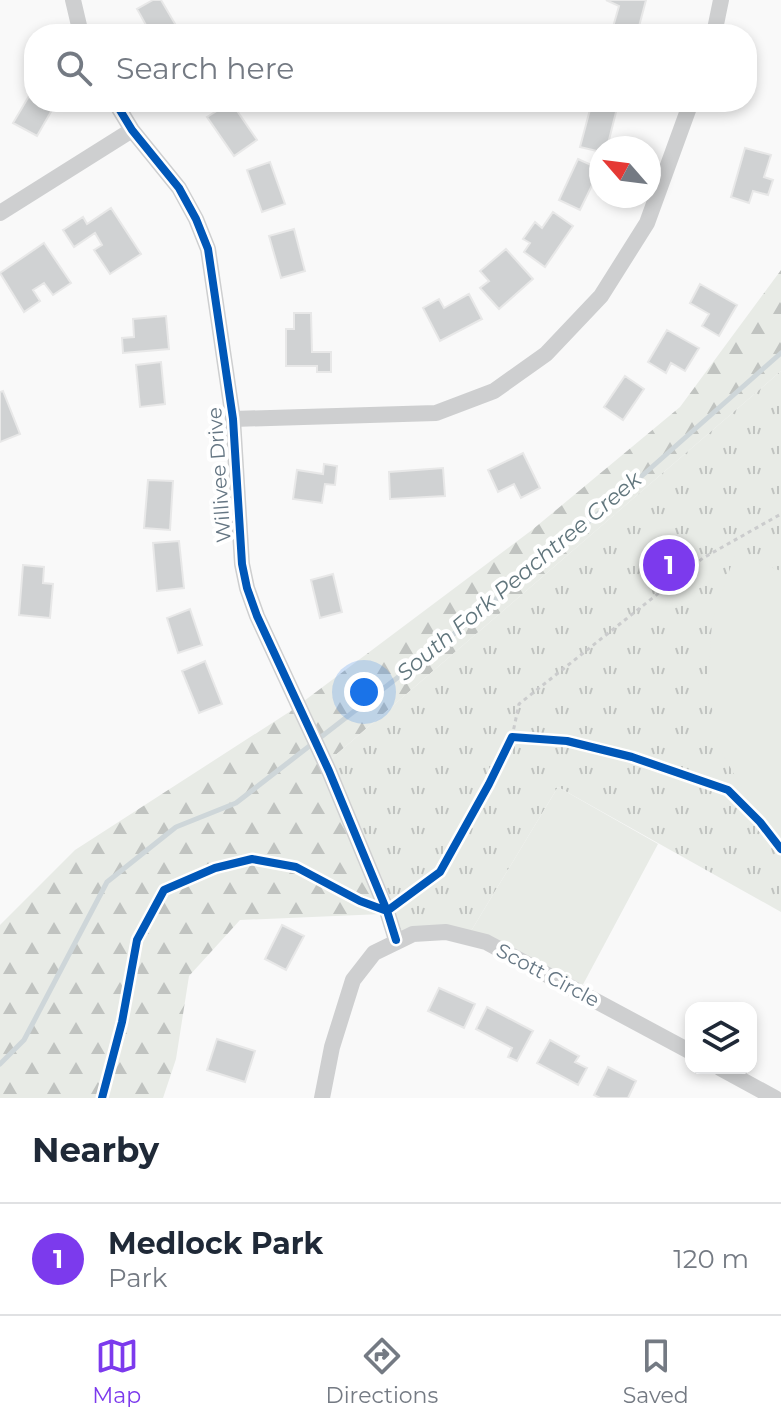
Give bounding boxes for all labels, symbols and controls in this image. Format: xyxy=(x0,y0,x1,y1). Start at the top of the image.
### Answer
search box xyxy=(24,24,757,112)
icon: search xyxy=(52,46,96,90)
text: Search here xyxy=(116,50,294,87)
north arrow xyxy=(589,136,661,208)
street label: Willivee Drive xyxy=(202,406,236,544)
water label: South Fork Peachtree Creek xyxy=(391,465,648,686)
pin: 1 xyxy=(643,535,695,595)
your location xyxy=(344,672,384,712)
street label: Scott Circle xyxy=(492,938,604,1012)
map controls xyxy=(685,1002,757,1074)
button: layers xyxy=(685,1002,757,1074)
text: Nearby xyxy=(32,1129,159,1171)
text: Medlock Park xyxy=(108,1225,323,1262)
text: 1 xyxy=(53,1243,63,1275)
text: 120 m xyxy=(673,1243,749,1275)
text: Park xyxy=(108,1262,167,1294)
tab: Map xyxy=(92,1334,141,1409)
tab: Directions xyxy=(326,1334,438,1409)
tab: Saved xyxy=(623,1334,689,1409)

